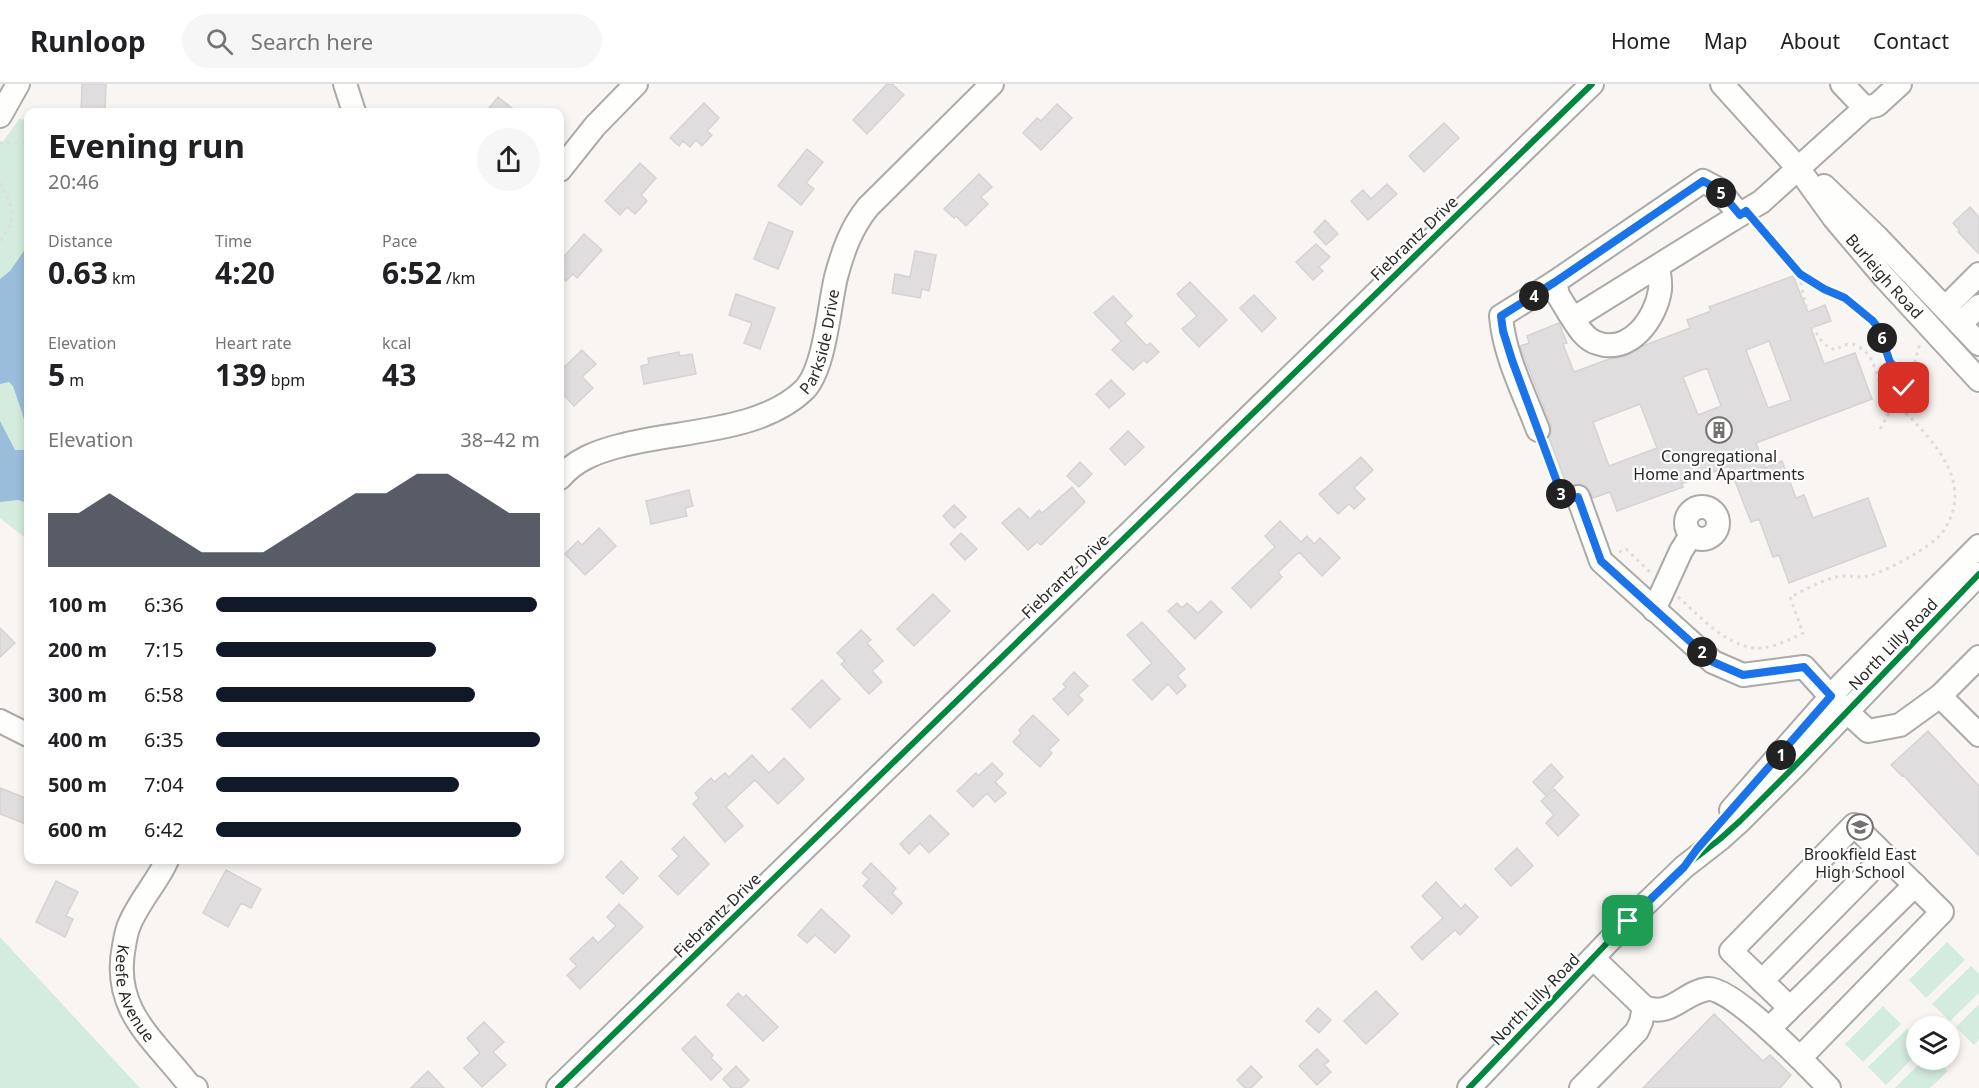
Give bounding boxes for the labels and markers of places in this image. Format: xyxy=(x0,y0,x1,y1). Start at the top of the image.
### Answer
pin: 5 xyxy=(1706,178,1736,208)
pin: 4 xyxy=(1519,281,1549,311)
pin: 6 xyxy=(1867,323,1897,353)
pin xyxy=(1878,362,1929,413)
building icon: Congregational Home and Apartments xyxy=(1704,415,1734,445)
place label: Congregational Home and Apartments xyxy=(1633,445,1805,485)
pin: 3 xyxy=(1546,479,1576,509)
pin: 2 xyxy=(1687,637,1717,667)
pin: 1 xyxy=(1766,740,1796,770)
school or university icon: Brookfield East High School xyxy=(1845,812,1875,842)
place label: Brookfield East High School xyxy=(1804,843,1917,883)
pin xyxy=(1602,895,1653,946)

